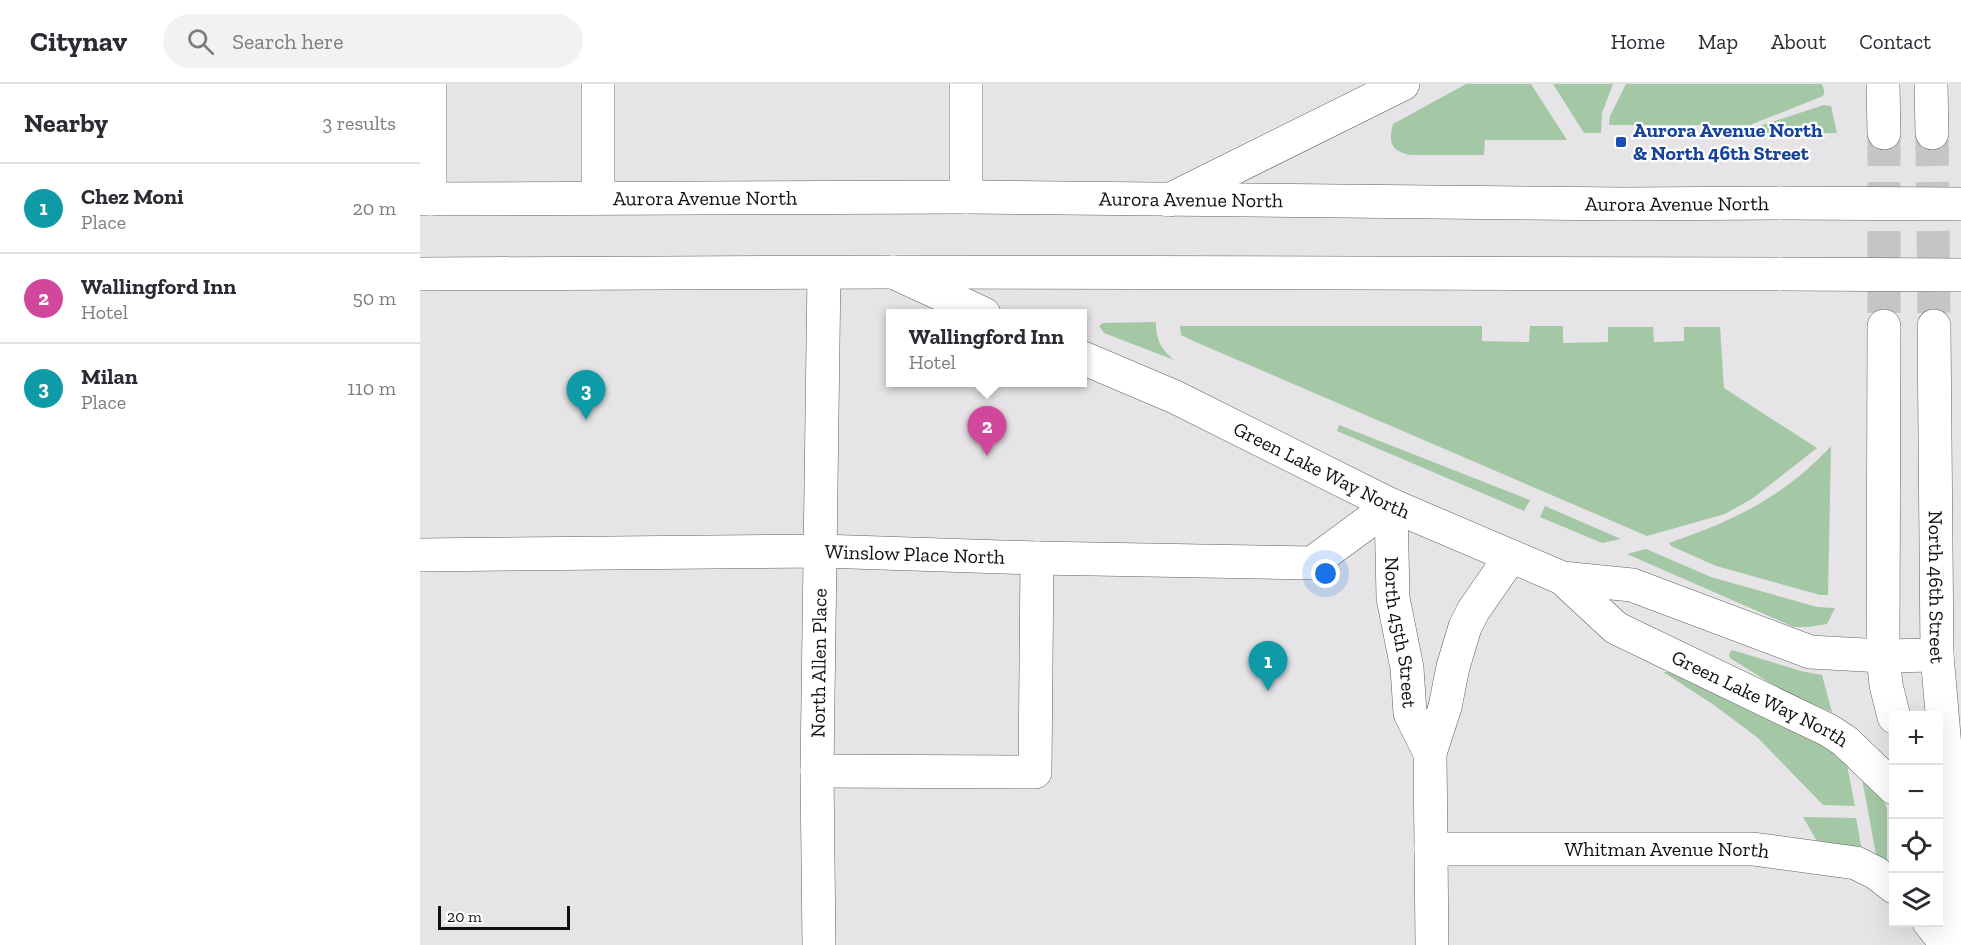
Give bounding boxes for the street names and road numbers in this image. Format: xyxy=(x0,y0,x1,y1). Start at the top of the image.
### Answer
street label: Aurora Avenue North xyxy=(613,186,798,210)
street label: Aurora Avenue North xyxy=(1099,186,1284,212)
street label: Aurora Avenue North xyxy=(1585,191,1770,216)
street label: Green Lake Way North xyxy=(1230,416,1414,524)
street label: North 46th Street xyxy=(1924,510,1950,665)
street label: Winslow Place North xyxy=(824,539,1006,569)
street label: North 45th Street xyxy=(1380,556,1422,709)
street label: North Allen Place xyxy=(805,588,832,738)
street label: Green Lake Way North xyxy=(1668,645,1854,753)
street label: Whitman Avenue North xyxy=(1565,837,1772,863)

